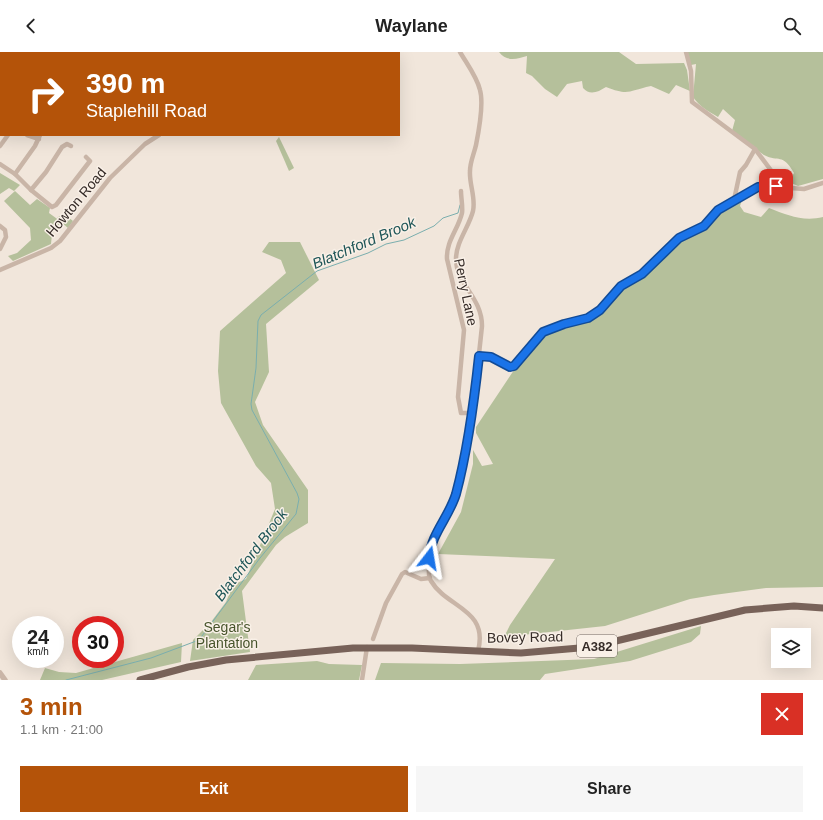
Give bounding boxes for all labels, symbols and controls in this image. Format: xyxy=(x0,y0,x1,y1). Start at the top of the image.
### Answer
icon: back xyxy=(20,15,42,37)
icon: search xyxy=(781,15,803,37)
text: Waylane xyxy=(375,16,448,36)
icon: right xyxy=(20,68,72,120)
text: 390 m xyxy=(86,68,165,99)
text: Staplehill Road xyxy=(86,101,207,121)
street label: Howton Road xyxy=(43,164,109,240)
pin xyxy=(759,169,793,203)
icon: arrive xyxy=(765,175,787,197)
water label: Blatchford Brook xyxy=(309,212,420,272)
street label: Perry Lane xyxy=(451,257,481,327)
water label: Blatchford Brook xyxy=(210,504,292,604)
position arrow xyxy=(408,537,450,579)
speed limit sign: 30 xyxy=(72,616,124,668)
park label: Segar's Plantation xyxy=(196,619,258,651)
text: 24 xyxy=(27,626,49,648)
street label: Bovey Road xyxy=(487,628,563,646)
map controls xyxy=(771,628,811,668)
button: layers xyxy=(771,628,811,668)
road number: A382 xyxy=(577,635,617,657)
text: km/h xyxy=(27,646,49,657)
text: 3 min xyxy=(20,693,83,720)
button: close xyxy=(761,693,803,735)
text: 1.1 km · 21:00 xyxy=(20,722,103,737)
button: Exit xyxy=(20,766,408,812)
button: Share xyxy=(416,766,803,812)

